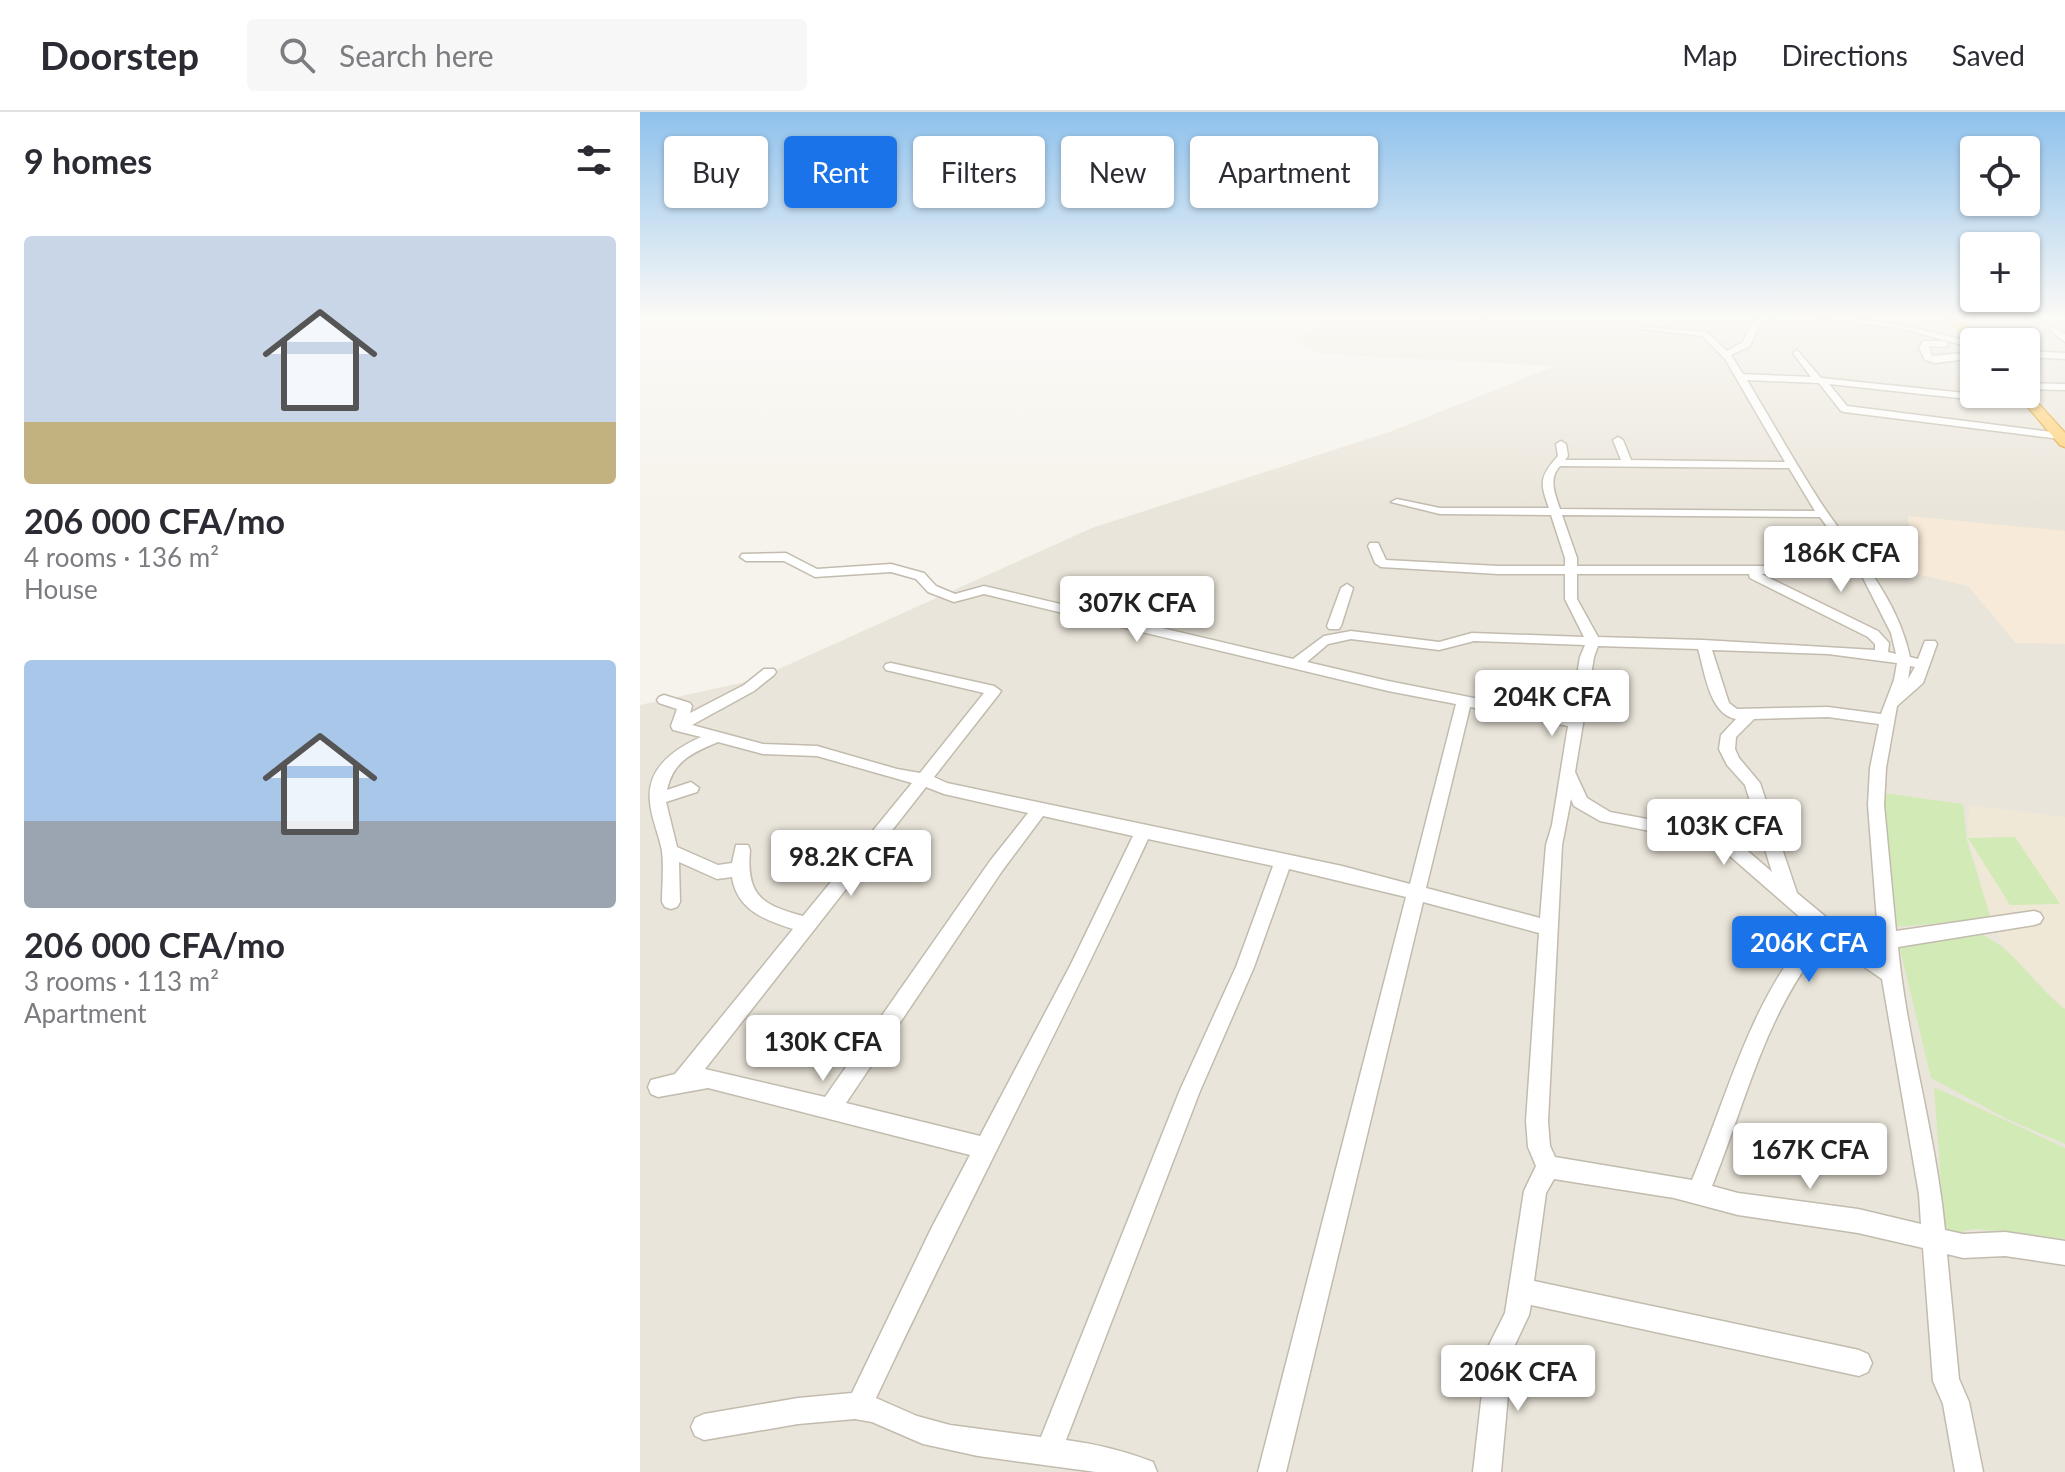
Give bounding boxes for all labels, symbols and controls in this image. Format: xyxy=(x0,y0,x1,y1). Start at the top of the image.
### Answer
search box xyxy=(247,19,807,91)
text: Doorstep xyxy=(40,32,199,78)
icon: search xyxy=(275,33,319,77)
text: Search here xyxy=(339,37,494,73)
text: Map xyxy=(1682,38,1737,72)
text: Directions xyxy=(1781,38,1908,72)
text: Saved xyxy=(1952,38,2025,72)
chip: Buy xyxy=(664,136,768,208)
chip: Rent xyxy=(784,136,897,208)
chip: Filters xyxy=(913,136,1045,208)
chip: New xyxy=(1061,136,1174,208)
chip: Apartment xyxy=(1190,136,1378,208)
map controls xyxy=(1960,136,2040,408)
button: locate xyxy=(1960,136,2040,216)
icon: filters xyxy=(572,138,616,182)
text: 9 homes xyxy=(24,140,152,181)
button: + xyxy=(1960,232,2040,312)
icon: home xyxy=(248,288,392,432)
button: − xyxy=(1960,328,2040,408)
text: 206 000 CFA/mo xyxy=(24,500,285,541)
pin: 186K CFA xyxy=(1758,526,1924,594)
text: 186K CFA xyxy=(1782,536,1900,568)
text: 4 rooms · 136 m² xyxy=(24,541,219,573)
text: House xyxy=(24,573,98,605)
pin: 307K CFA xyxy=(1054,576,1220,644)
text: 307K CFA xyxy=(1078,586,1196,618)
pin: 204K CFA xyxy=(1469,670,1635,738)
text: 204K CFA xyxy=(1493,680,1611,712)
icon: home xyxy=(248,712,392,856)
pin: 103K CFA xyxy=(1641,799,1807,867)
text: 103K CFA xyxy=(1665,809,1783,841)
pin: 98.2K CFA xyxy=(759,830,943,898)
text: 98.2K CFA xyxy=(789,840,913,872)
pin: 206K CFA xyxy=(1726,916,1892,984)
text: 206 000 CFA/mo xyxy=(24,924,285,965)
text: 206K CFA xyxy=(1750,926,1868,958)
text: 3 rooms · 113 m² xyxy=(24,965,219,997)
text: Apartment xyxy=(24,997,147,1029)
pin: 130K CFA xyxy=(740,1015,906,1083)
text: 130K CFA xyxy=(764,1025,882,1057)
pin: 167K CFA xyxy=(1727,1123,1893,1191)
text: 167K CFA xyxy=(1751,1133,1869,1165)
pin: 206K CFA xyxy=(1435,1345,1601,1413)
text: 206K CFA xyxy=(1459,1355,1577,1387)

